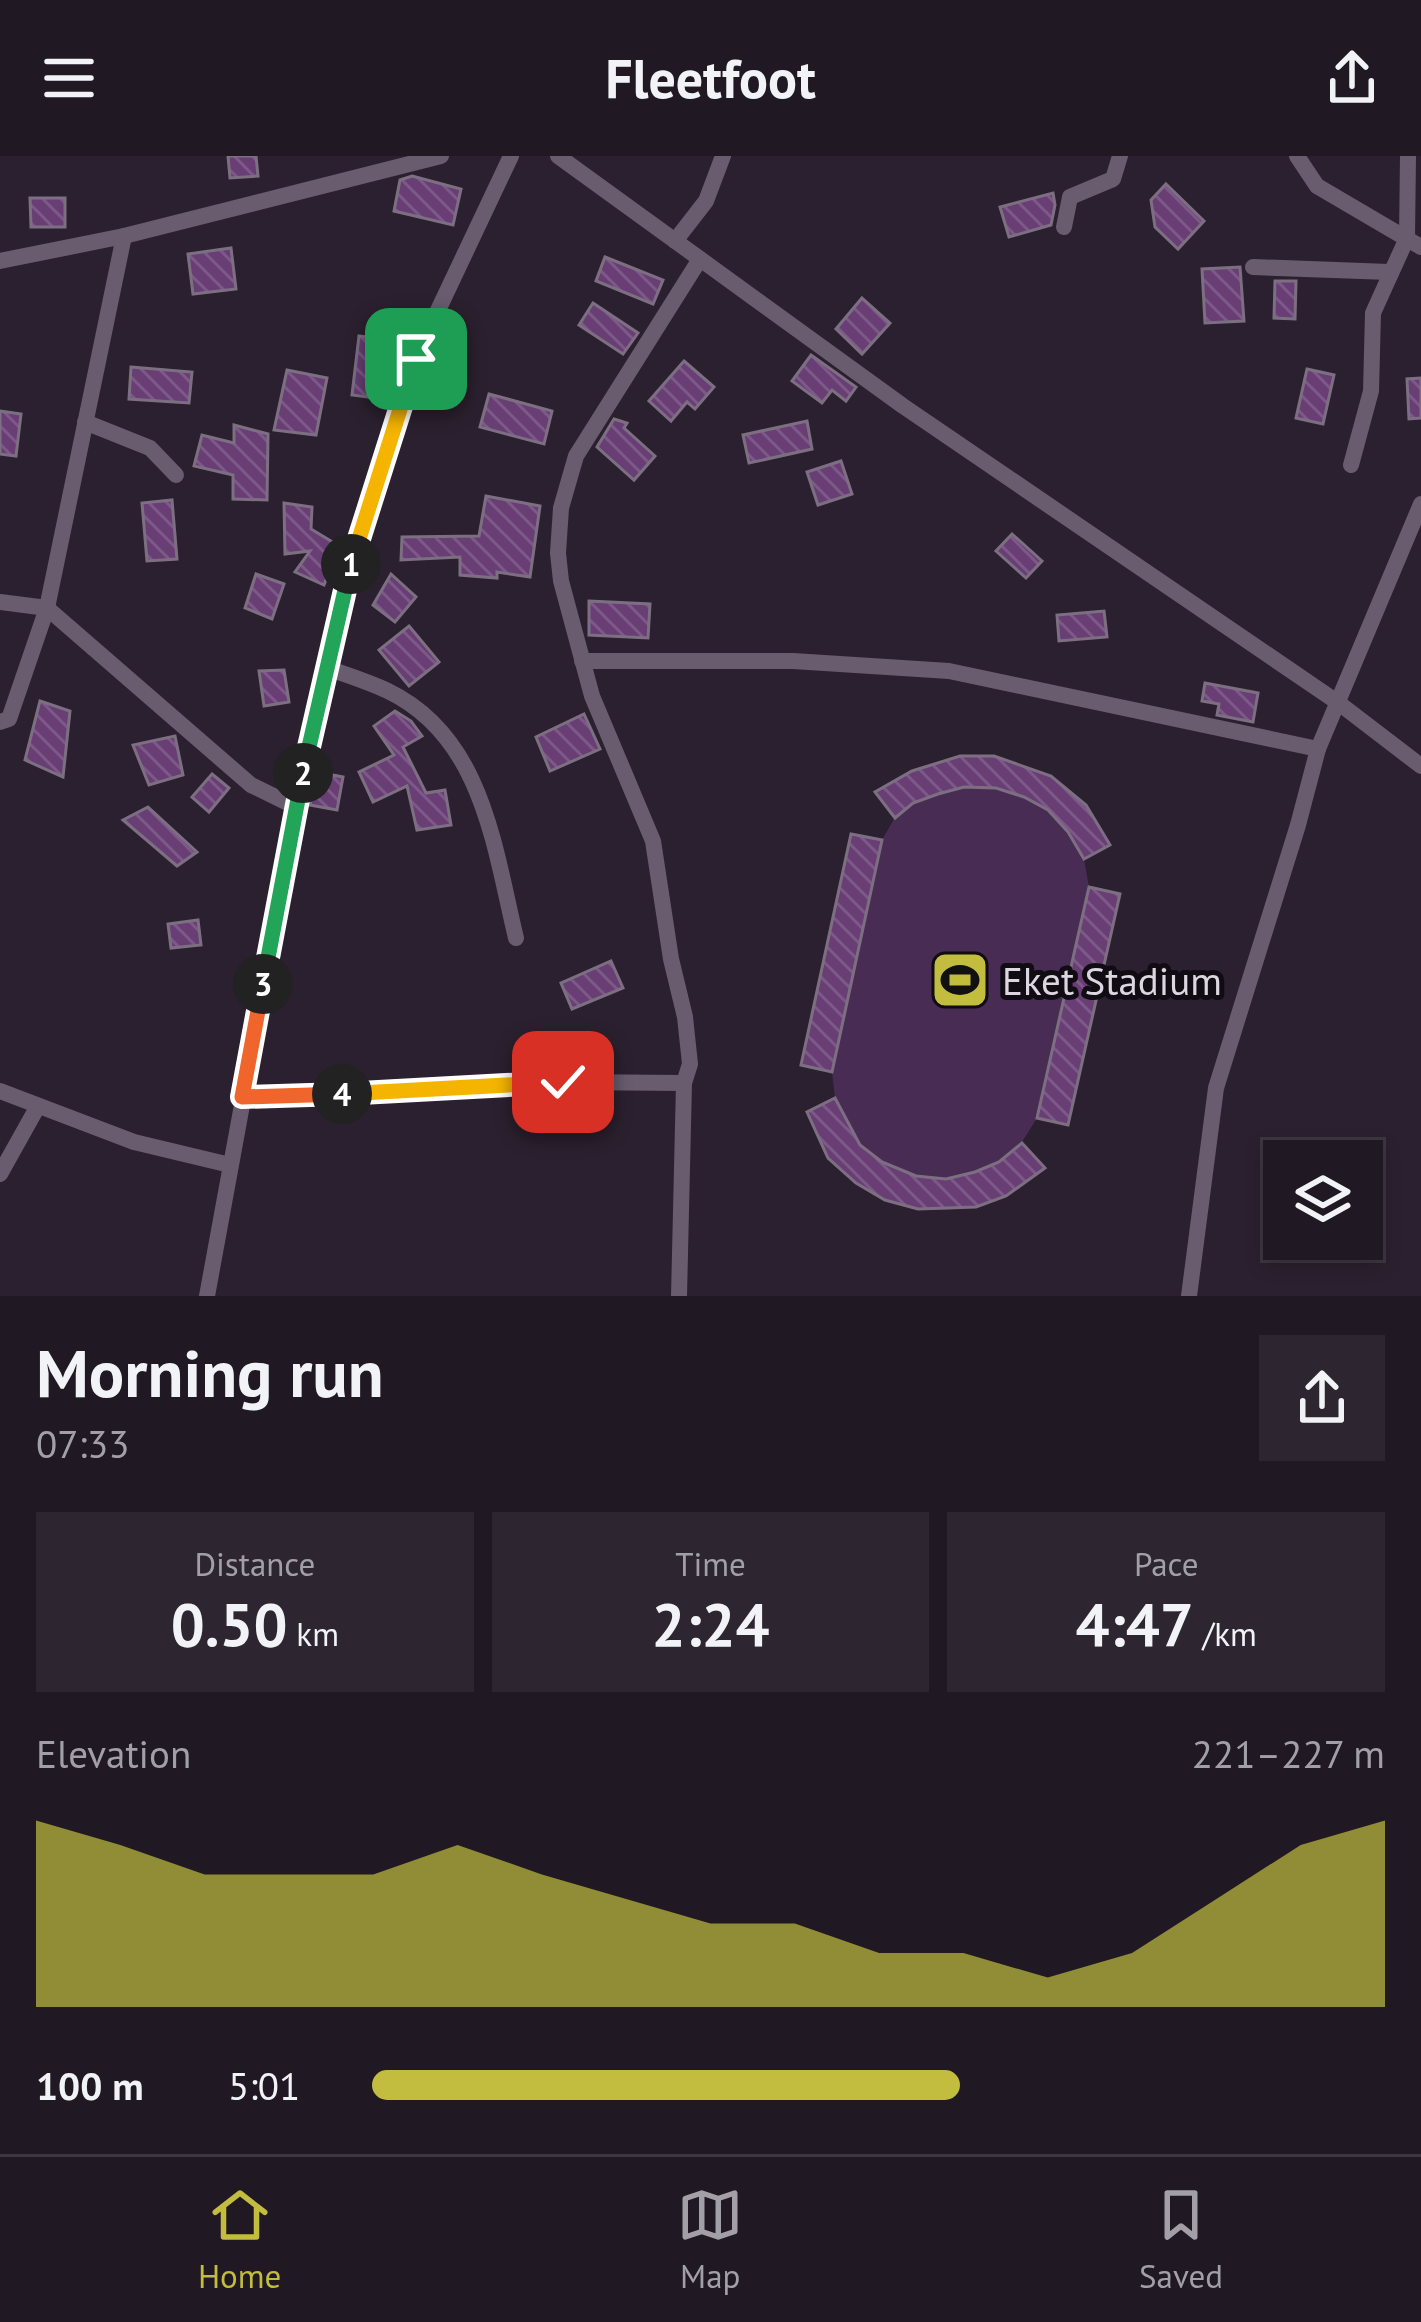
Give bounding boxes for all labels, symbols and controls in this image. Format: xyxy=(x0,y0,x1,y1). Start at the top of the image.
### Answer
text: Fleetfoot xyxy=(605,43,816,113)
icon: menu xyxy=(36,45,102,111)
icon: share xyxy=(1319,45,1385,111)
pin xyxy=(365,308,467,410)
icon: arrive xyxy=(383,326,449,392)
pin: 1 xyxy=(321,534,381,594)
text: 1 xyxy=(342,542,360,585)
pin: 2 xyxy=(273,743,333,803)
text: 2 xyxy=(294,751,312,794)
sports icon: Eket Stadium xyxy=(929,949,991,1011)
pin: 3 xyxy=(233,954,293,1014)
place label: Eket Stadium xyxy=(1002,955,1222,1006)
text: 3 xyxy=(254,962,272,1005)
pin xyxy=(512,1031,614,1133)
icon: check xyxy=(530,1049,596,1115)
pin: 4 xyxy=(312,1064,372,1124)
text: 4 xyxy=(333,1072,351,1115)
map controls xyxy=(1263,1140,1383,1260)
button: layers xyxy=(1263,1140,1383,1260)
text: Morning run xyxy=(36,1330,384,1415)
button: share xyxy=(1259,1335,1385,1461)
text: 07:33 xyxy=(36,1418,130,1469)
text: Distance xyxy=(194,1542,315,1585)
text: Time xyxy=(675,1542,746,1585)
text: Pace xyxy=(1134,1542,1198,1585)
text: 0.50 xyxy=(171,1585,288,1663)
text: 2:24 xyxy=(651,1585,770,1663)
text: 4:47 xyxy=(1076,1585,1194,1663)
text: km xyxy=(288,1612,339,1655)
text: /km xyxy=(1194,1612,1257,1655)
text: Elevation xyxy=(36,1728,191,1779)
text: 221–227 m xyxy=(1192,1728,1385,1779)
text: 100 m xyxy=(36,2060,144,2111)
text: 5:01 xyxy=(228,2060,300,2111)
tab: Home xyxy=(198,2182,281,2297)
tab: Map xyxy=(677,2182,743,2297)
tab: Saved xyxy=(1139,2182,1223,2297)

